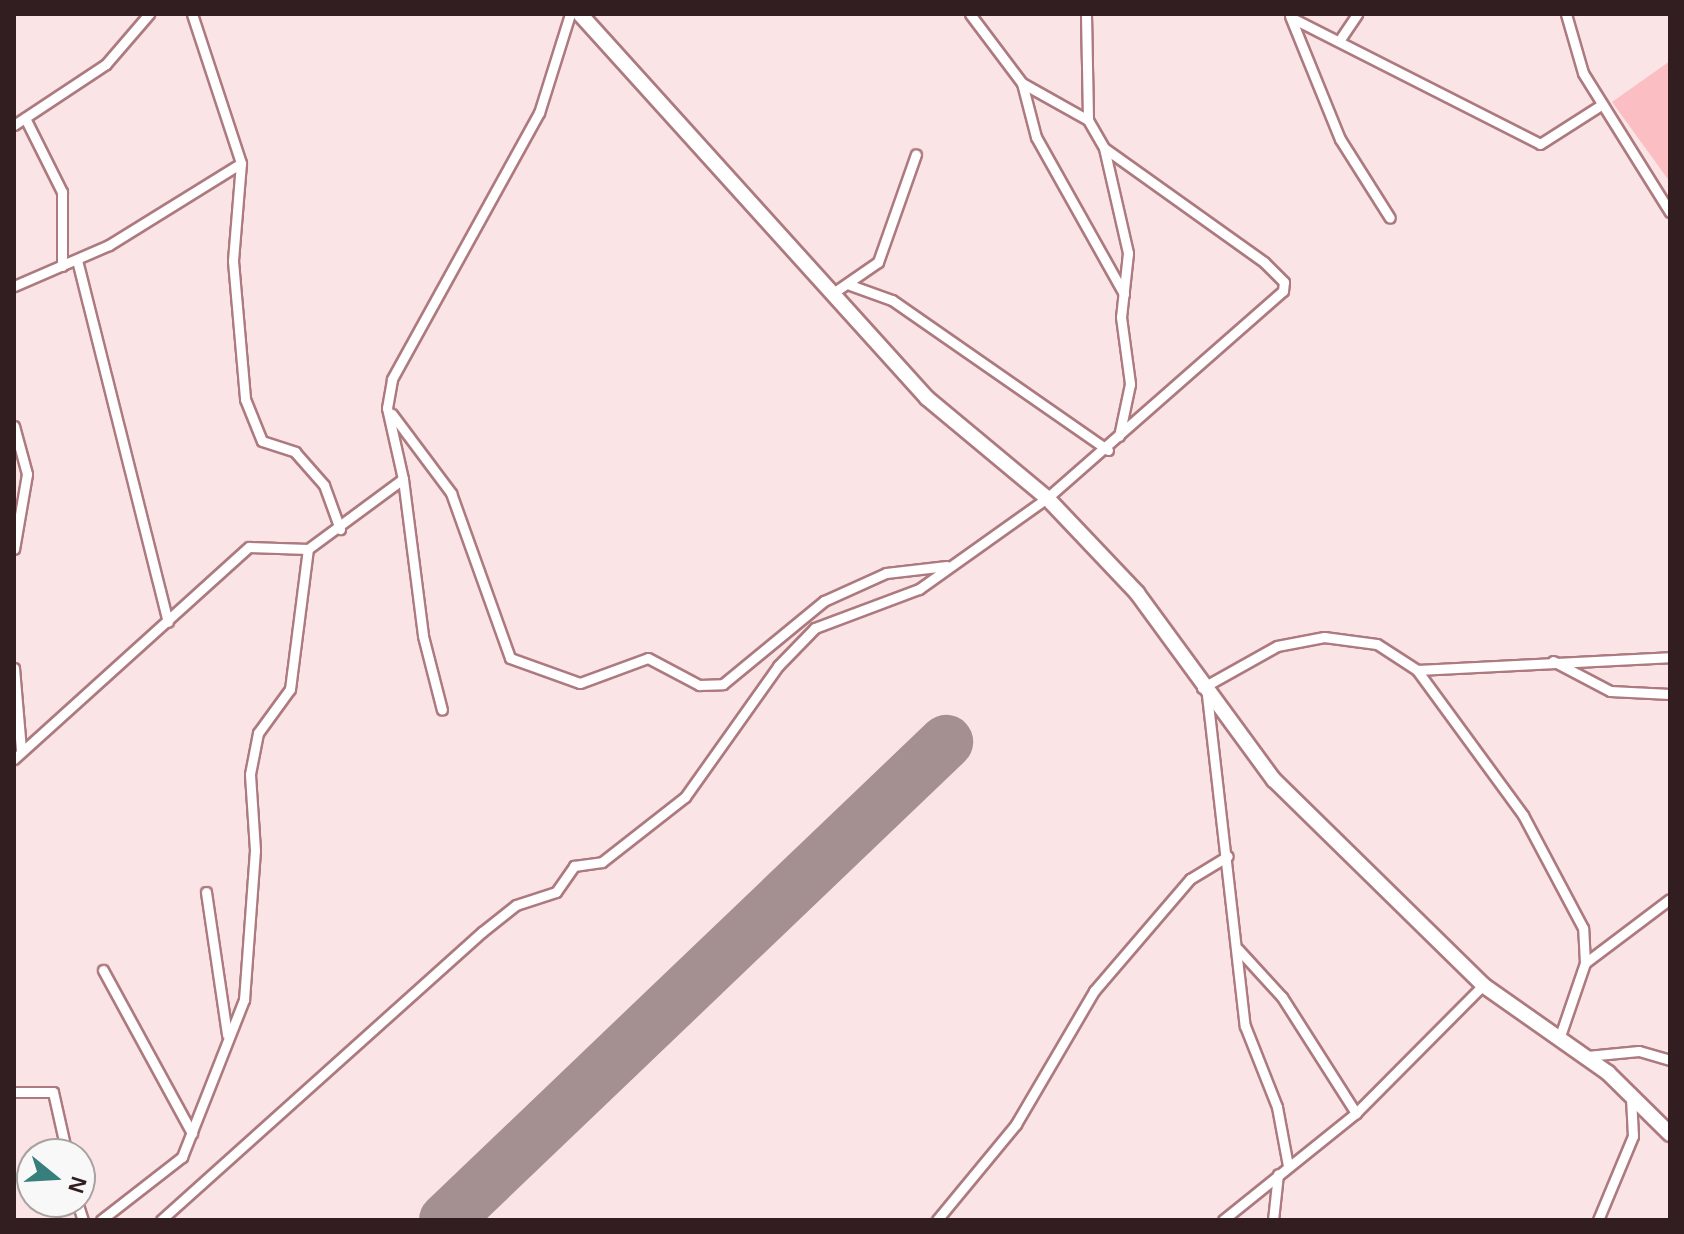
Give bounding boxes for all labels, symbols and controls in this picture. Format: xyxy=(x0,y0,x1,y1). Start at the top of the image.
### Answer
north arrow xyxy=(16,1138,96,1218)
text: N xyxy=(63,1174,92,1196)

